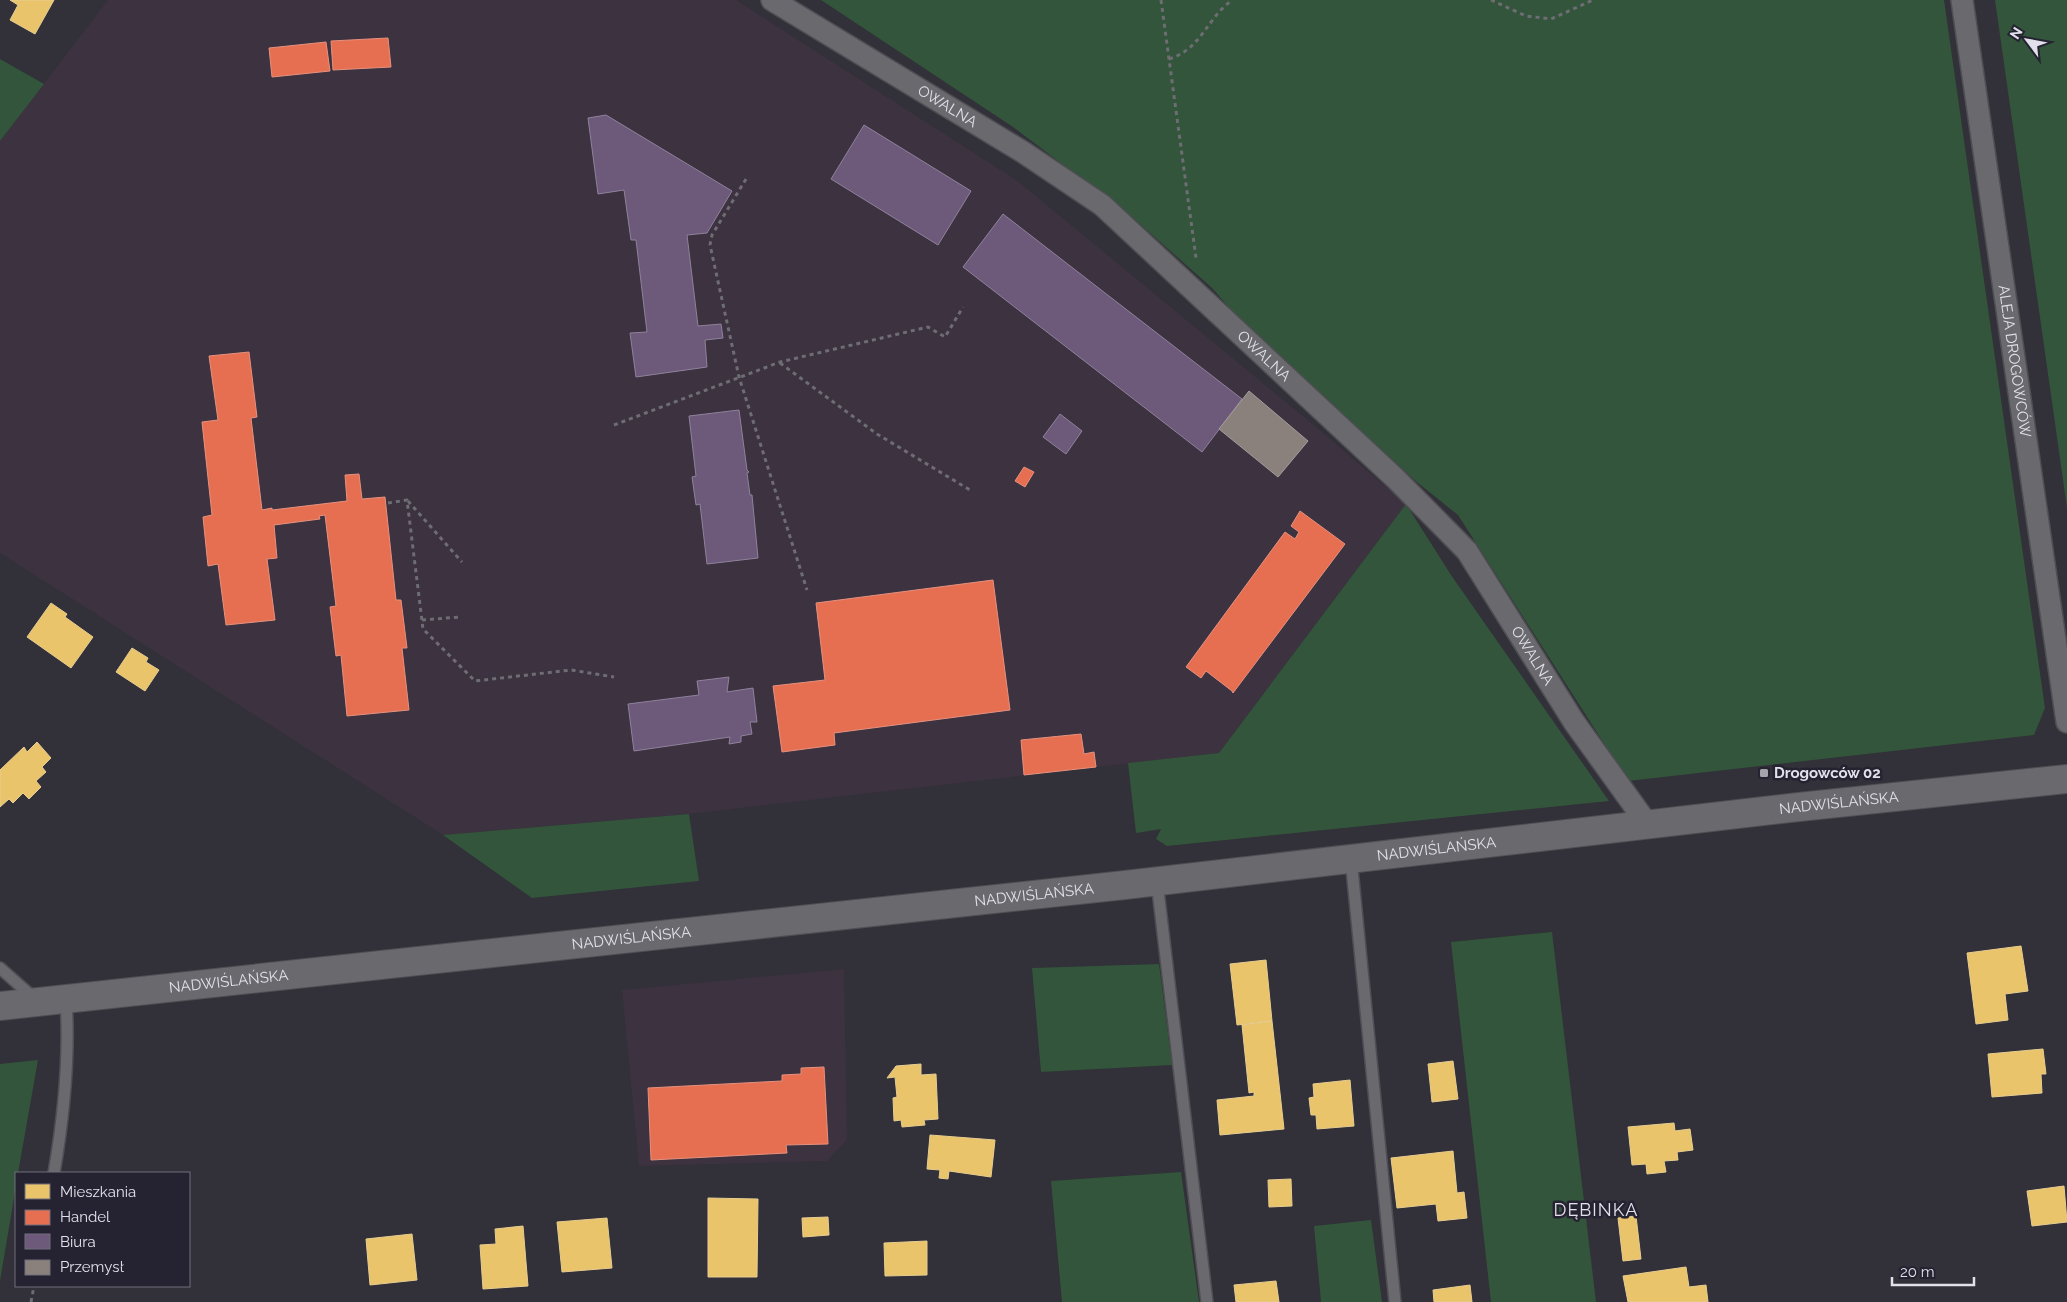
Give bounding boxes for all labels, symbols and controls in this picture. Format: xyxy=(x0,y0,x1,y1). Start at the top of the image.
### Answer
north arrow xyxy=(2002,15,2052,65)
text: N xyxy=(2006,24,2026,42)
street label: OWALNA xyxy=(914,81,980,131)
street label: ALEJA DROGOWCÓW xyxy=(1995,284,2035,439)
street label: OWALNA xyxy=(1234,327,1294,385)
street label: OWALNA xyxy=(1507,623,1558,689)
place label: Drogowców 02 xyxy=(1774,764,1881,782)
marker: Drogowców 02 xyxy=(1758,767,1770,779)
street label: NADWIŚLAŃSKA xyxy=(1778,788,1899,818)
street label: NADWIŚLAŃSKA xyxy=(1376,833,1497,865)
street label: NADWIŚLAŃSKA xyxy=(973,879,1095,910)
street label: NADWIŚLAŃSKA xyxy=(571,923,692,953)
street label: NADWIŚLAŃSKA xyxy=(168,966,289,997)
legend xyxy=(15,1172,190,1287)
text: Mieszkania xyxy=(60,1183,136,1201)
district label: DĘBINKA xyxy=(1554,1199,1638,1220)
text: Handel xyxy=(60,1208,111,1226)
text: Biura xyxy=(60,1233,96,1251)
scale bar xyxy=(1892,1254,1974,1286)
text: Przemysł xyxy=(60,1258,124,1276)
text: 20 m xyxy=(1900,1263,1935,1281)

